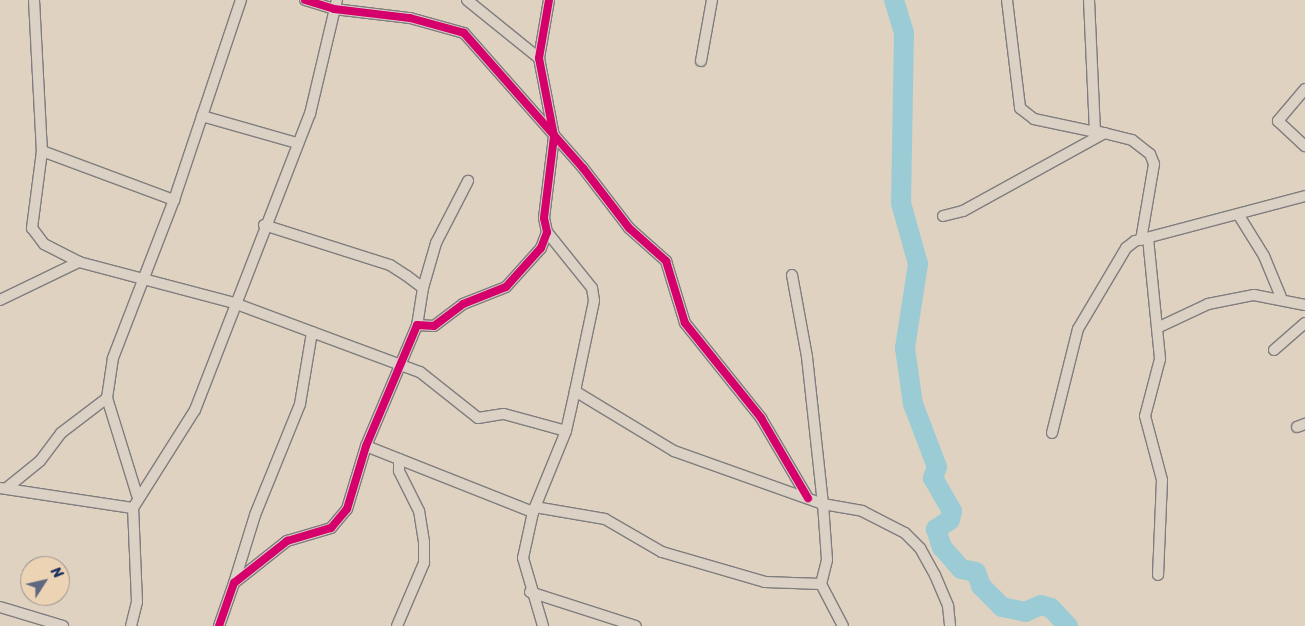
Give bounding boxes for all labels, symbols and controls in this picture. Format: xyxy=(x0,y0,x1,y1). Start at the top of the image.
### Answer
north arrow xyxy=(20,556,70,606)
text: N xyxy=(44,562,70,584)

